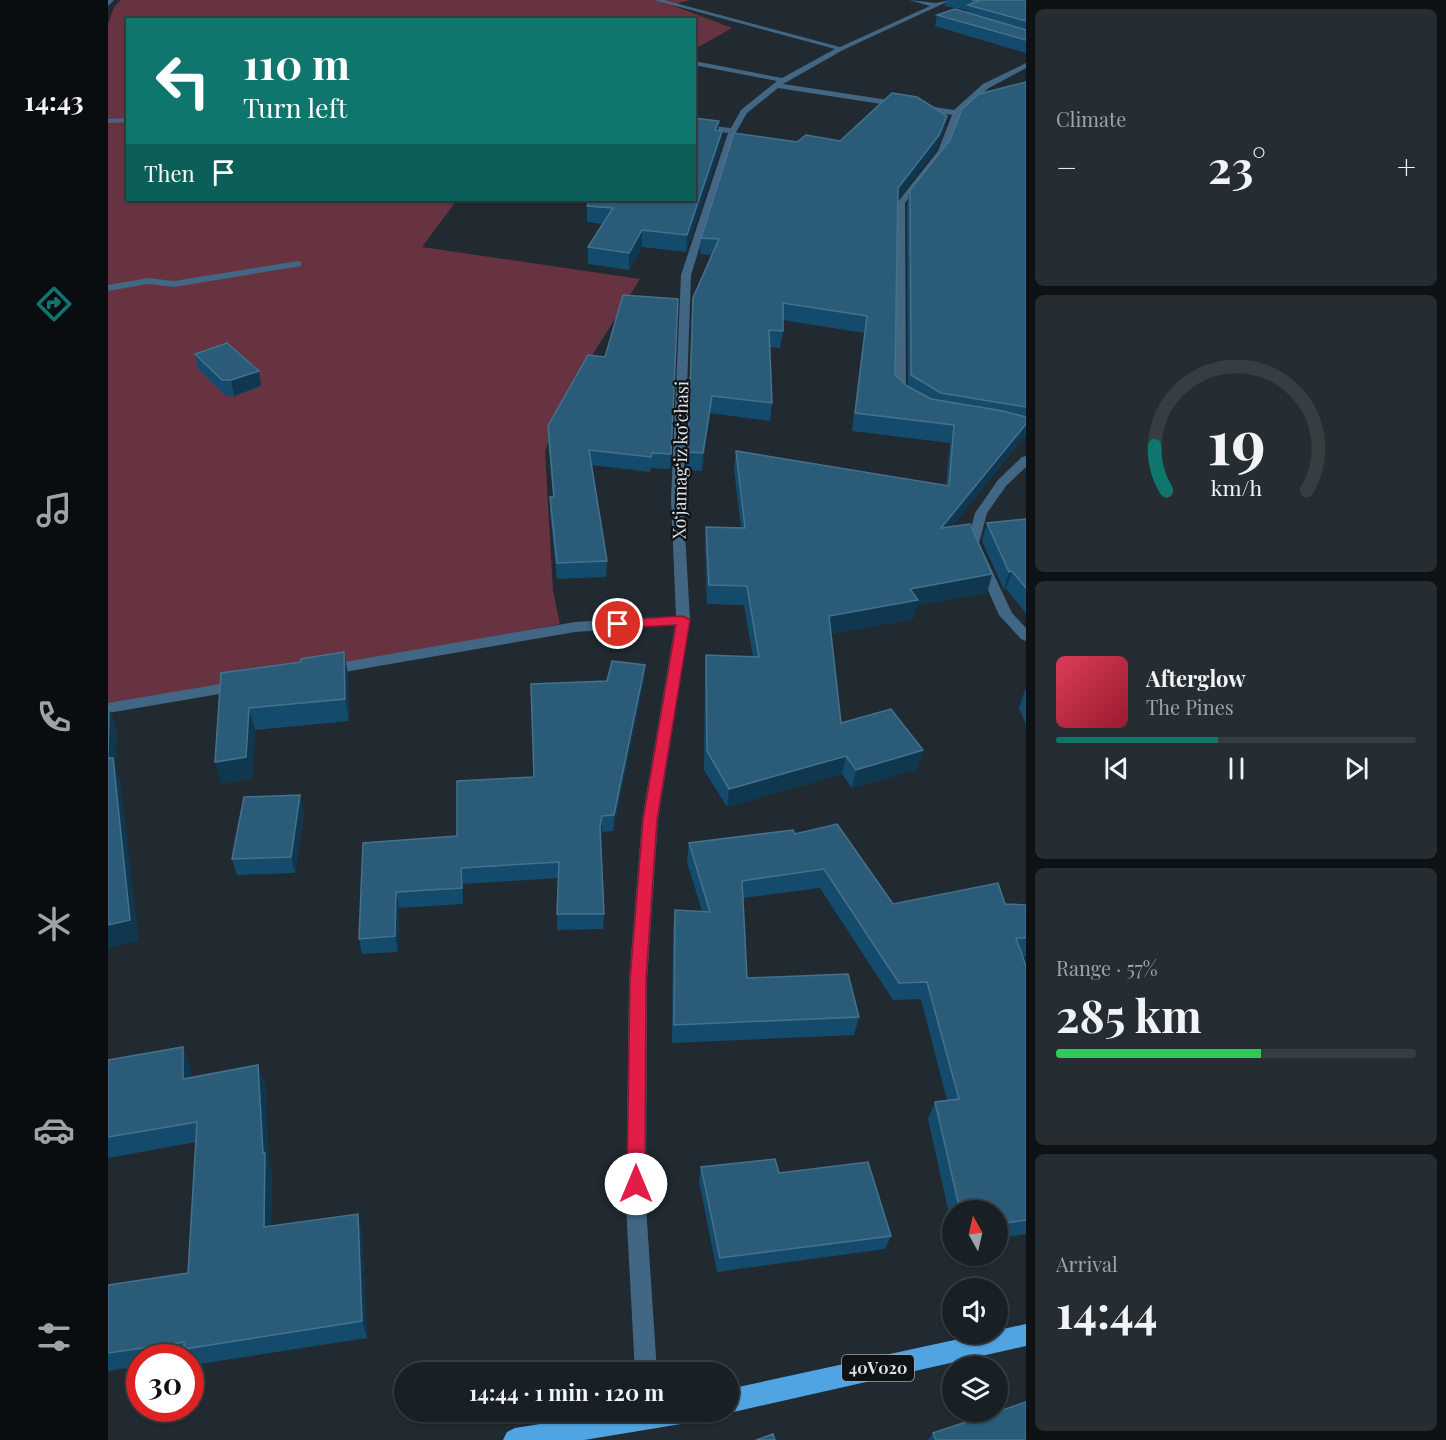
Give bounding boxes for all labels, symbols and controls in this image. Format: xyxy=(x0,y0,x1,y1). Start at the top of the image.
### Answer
text: 110 m xyxy=(243,35,350,91)
icon: left xyxy=(144,42,222,120)
text: 14:43 xyxy=(24,82,84,118)
text: Turn left xyxy=(243,89,347,125)
text: Climate xyxy=(1056,105,1126,132)
text: 23° xyxy=(1208,135,1266,195)
text: − xyxy=(1056,144,1077,188)
text: + xyxy=(1397,144,1416,188)
icon: arrive xyxy=(207,156,240,189)
text: Then xyxy=(144,158,195,188)
icon: directions xyxy=(33,283,75,325)
street label: Xoʻjamagʻiz koʻchasi xyxy=(667,381,693,539)
text: 19 xyxy=(1207,397,1265,481)
text: km/h xyxy=(1210,473,1262,501)
icon: music xyxy=(33,489,75,531)
pin xyxy=(592,598,643,649)
icon: arrive xyxy=(601,607,634,640)
text: Afterglow xyxy=(1146,663,1246,693)
text: The Pines xyxy=(1146,693,1234,720)
icon: phone xyxy=(33,696,75,738)
icon: previous xyxy=(1100,752,1133,785)
icon: pause xyxy=(1220,752,1253,785)
icon: next xyxy=(1340,752,1373,785)
icon: climate xyxy=(33,903,75,945)
text: Range · 57% xyxy=(1056,954,1158,981)
text: 285 km xyxy=(1056,984,1202,1044)
icon: car xyxy=(33,1109,75,1151)
position arrow xyxy=(604,1152,668,1216)
north arrow xyxy=(942,1200,1008,1266)
map controls xyxy=(942,1200,1008,1422)
text: Arrival xyxy=(1056,1250,1118,1277)
button: sound xyxy=(942,1278,1008,1344)
text: 14:44 xyxy=(1056,1280,1158,1340)
icon: filters xyxy=(33,1316,75,1358)
speed limit sign: 30 xyxy=(126,1344,204,1422)
road number: 40V020 xyxy=(842,1355,914,1381)
button: layers xyxy=(942,1356,1008,1422)
text: 14:44 · 1 min · 120 m xyxy=(469,1377,664,1407)

